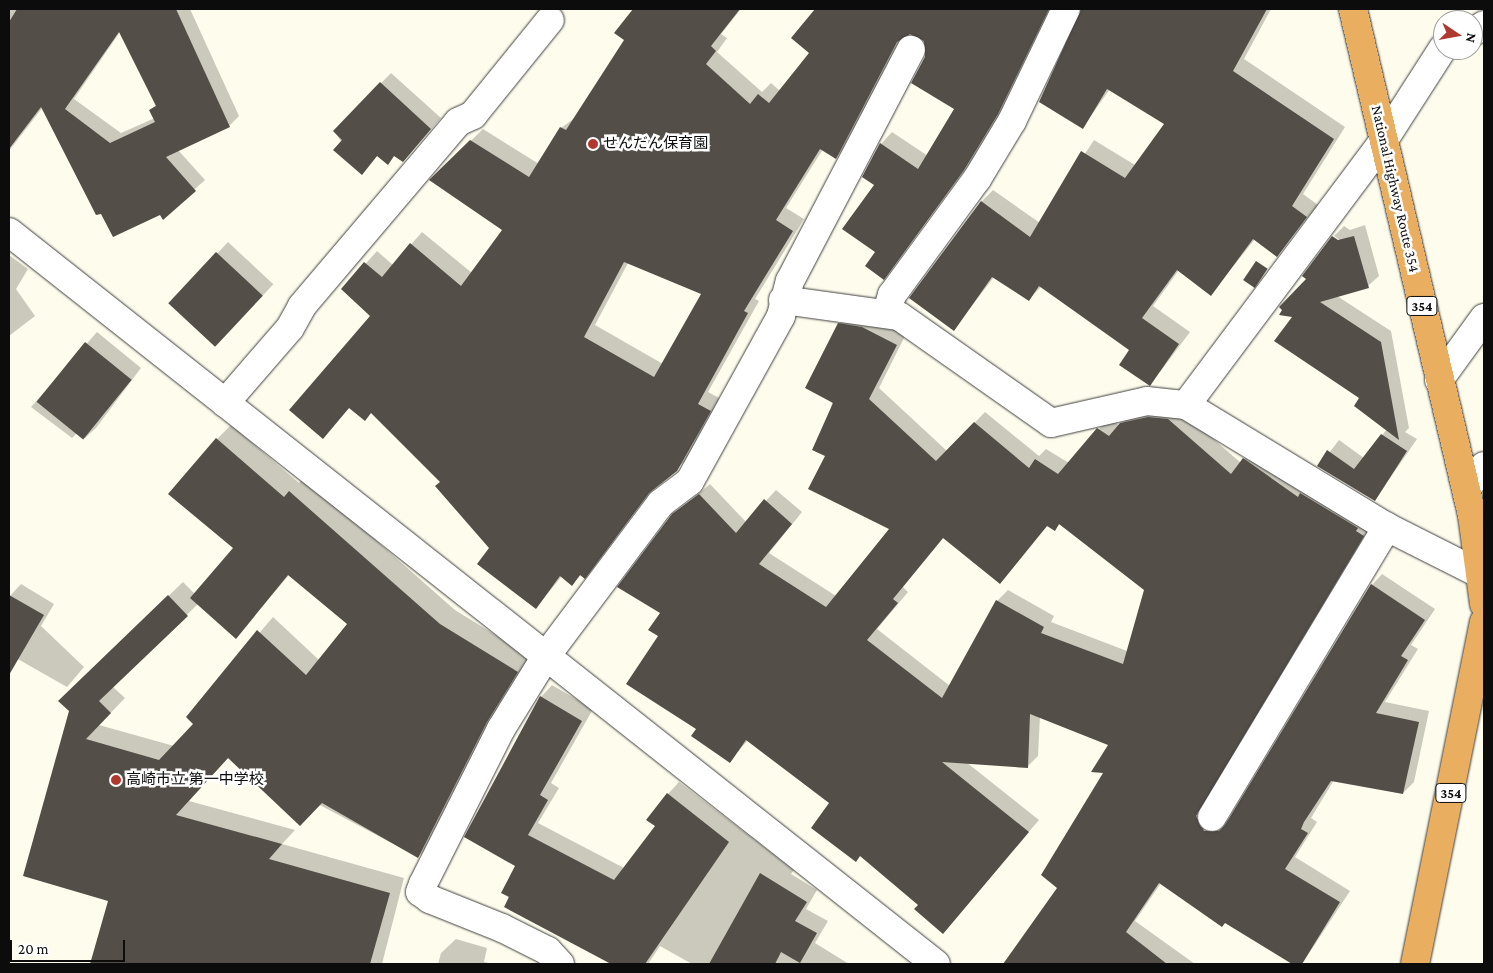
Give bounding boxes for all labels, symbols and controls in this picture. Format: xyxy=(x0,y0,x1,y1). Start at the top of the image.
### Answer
north arrow xyxy=(1433,10,1483,60)
text: N xyxy=(1463,32,1481,44)
street label: National Highway Route 354 xyxy=(1367,104,1423,274)
place label: せんだん保育園 xyxy=(603,135,708,153)
marker: せんだん保育園 xyxy=(587,138,599,150)
road number: 354 xyxy=(1406,294,1438,318)
place label: 高崎市立 第一中学校 xyxy=(126,771,264,789)
marker: 高崎市立 第一中学校 xyxy=(110,774,122,786)
road number: 354 xyxy=(1435,781,1467,804)
scale bar xyxy=(12,930,128,962)
text: 20 m xyxy=(18,941,49,957)

